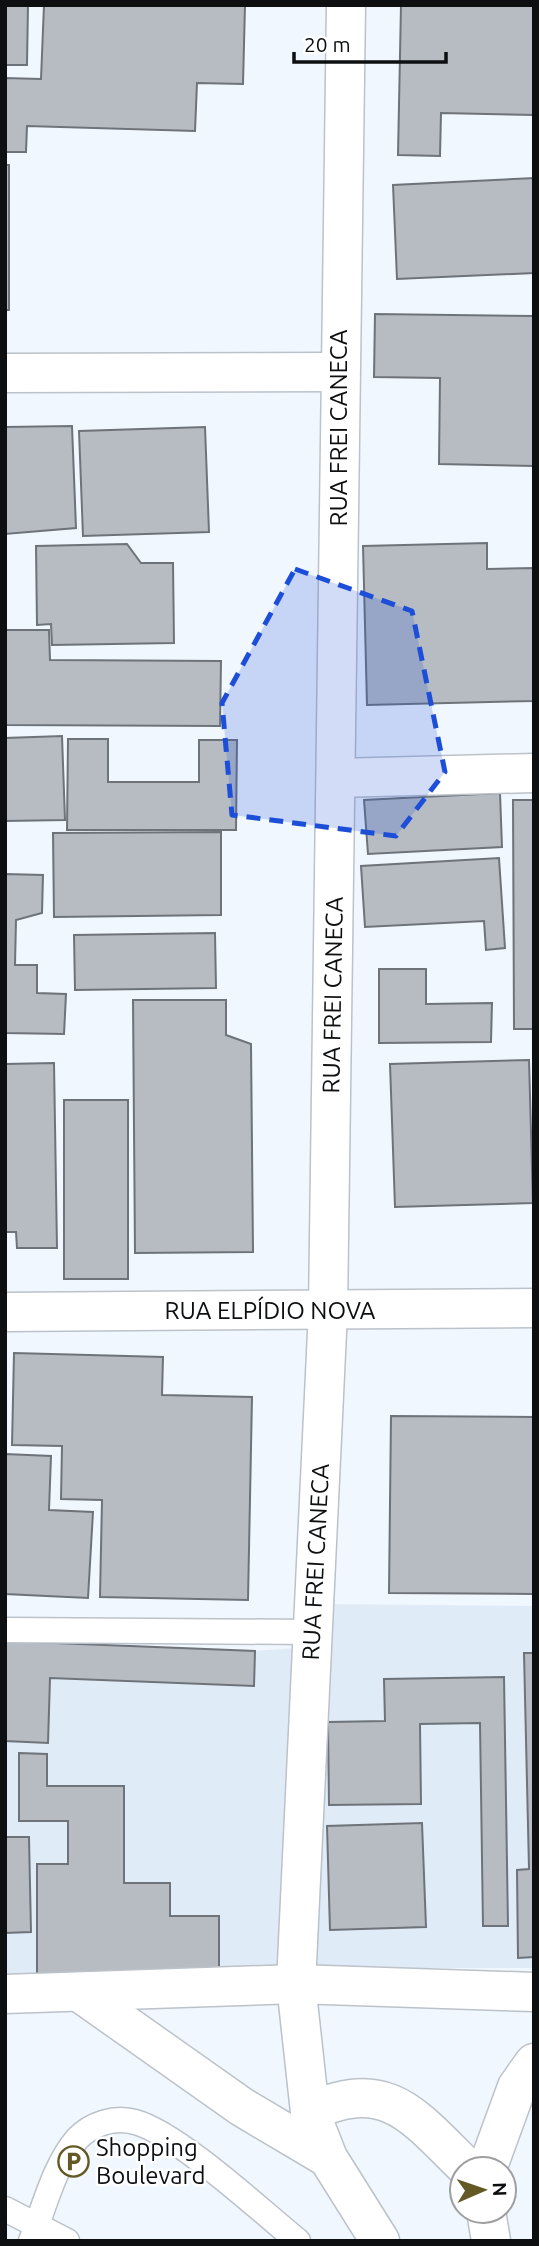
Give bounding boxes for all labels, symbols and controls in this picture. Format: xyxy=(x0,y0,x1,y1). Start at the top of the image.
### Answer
scale bar xyxy=(294,21,446,65)
text: 20 m xyxy=(304,32,351,56)
street label: RUA FREI CANECA xyxy=(325,329,352,527)
street label: RUA FREI CANECA xyxy=(317,896,348,1094)
street label: RUA ELPÍDIO NOVA xyxy=(165,1296,376,1324)
street label: RUA FREI CANECA xyxy=(297,1462,334,1661)
place label: Shopping Boulevard xyxy=(96,2134,206,2189)
parking icon: Shopping Boulevard xyxy=(56,2145,90,2179)
north arrow xyxy=(448,2155,518,2225)
text: N xyxy=(489,2182,511,2197)

